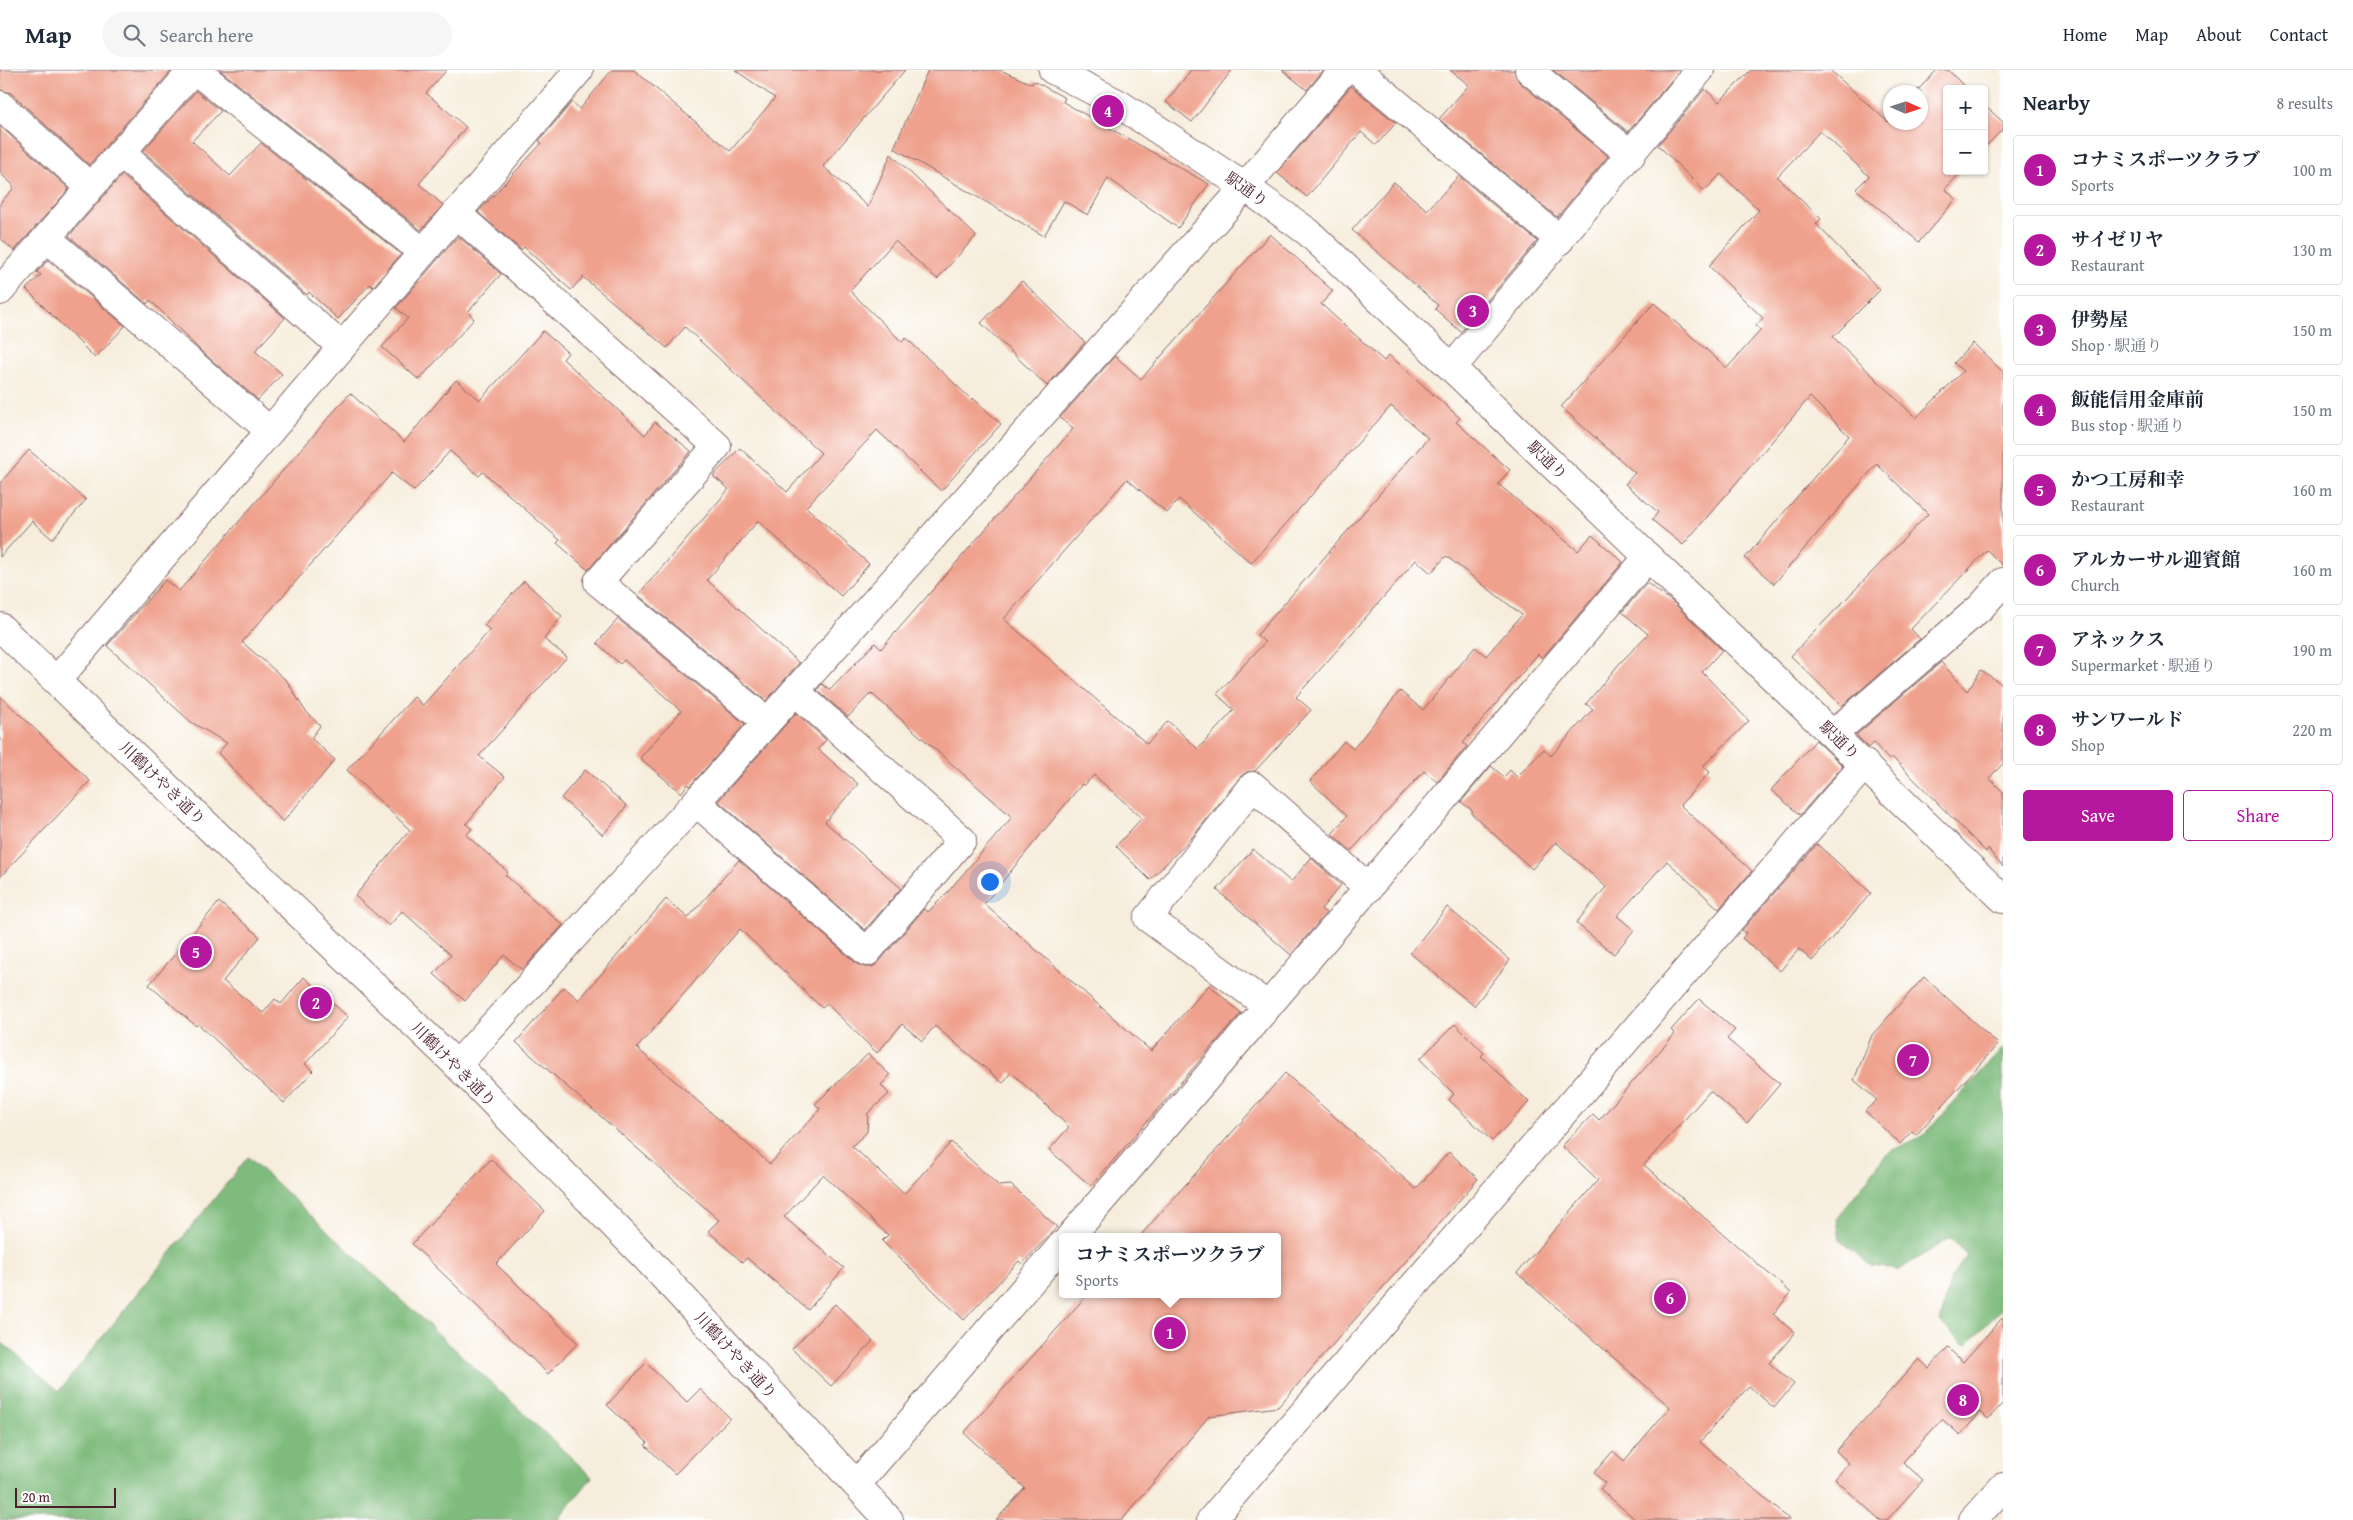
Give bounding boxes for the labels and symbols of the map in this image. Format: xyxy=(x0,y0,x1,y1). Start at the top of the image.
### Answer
north arrow xyxy=(1883,85,1928,130)
pin: 4 xyxy=(1092,92,1124,130)
street label: 駅通り xyxy=(1220,165,1274,213)
pin: 3 xyxy=(1457,292,1489,330)
street label: 駅通り xyxy=(1522,435,1574,485)
street label: 駅通り xyxy=(1814,715,1866,765)
street label: 川鶴けやき通り xyxy=(114,735,212,831)
your location xyxy=(977,869,1003,895)
pin: 5 xyxy=(180,933,212,971)
pin: 2 xyxy=(300,984,332,1022)
street label: 川鶴けやき通り xyxy=(406,1016,502,1112)
pin: 7 xyxy=(1897,1041,1929,1079)
pin: 6 xyxy=(1654,1279,1686,1317)
street label: 川鶴けやき通り xyxy=(689,1306,783,1404)
pin: 1 xyxy=(1154,1314,1186,1352)
pin: 8 xyxy=(1947,1381,1979,1419)
scale bar xyxy=(15,1485,116,1508)

